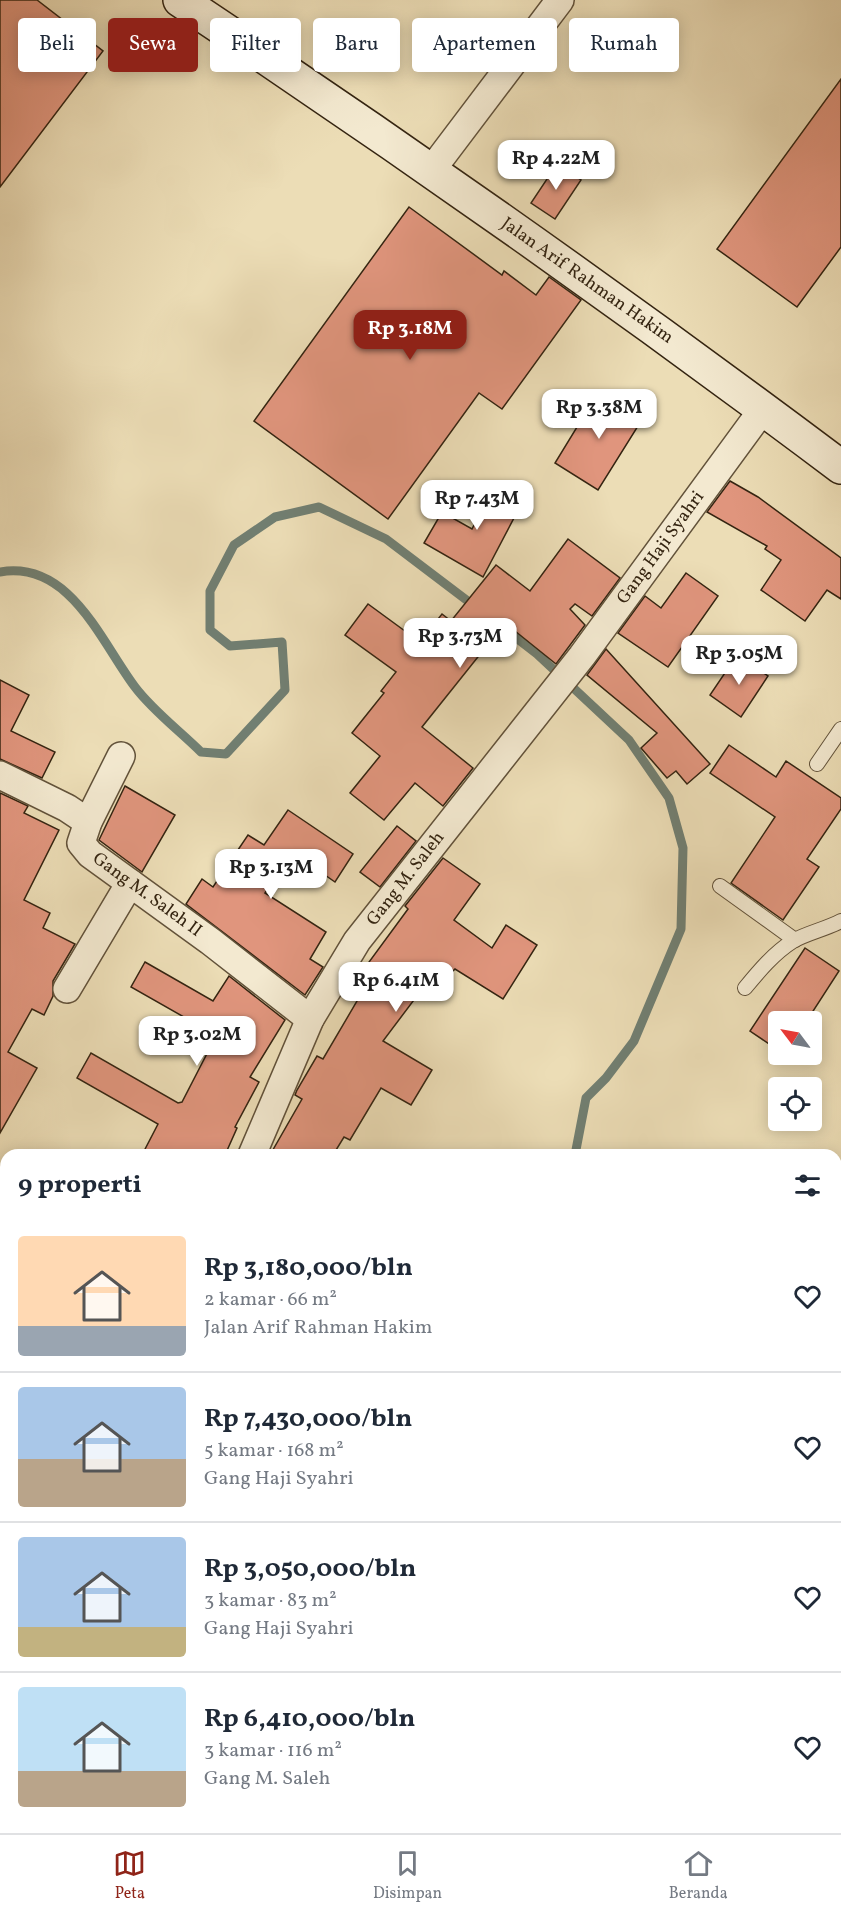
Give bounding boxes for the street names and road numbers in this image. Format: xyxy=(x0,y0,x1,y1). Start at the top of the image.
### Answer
street label: Jalan Arif Rahman Hakim xyxy=(496,212,678,350)
street label: Gang Haji Syahri xyxy=(611,486,711,610)
street label: Gang M. Saleh xyxy=(361,826,451,932)
street label: Gang M. Saleh II xyxy=(87,847,207,943)

